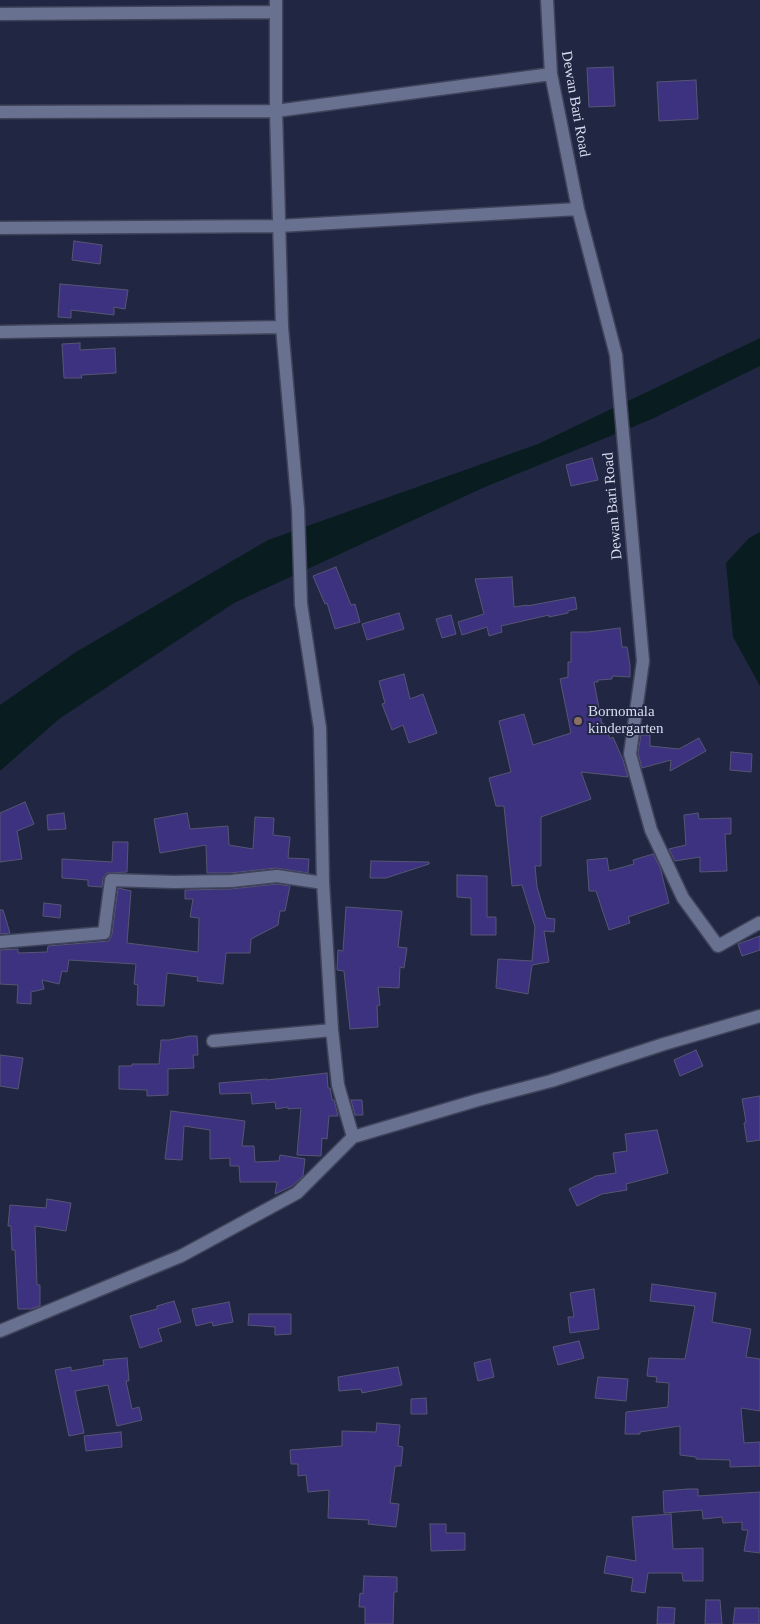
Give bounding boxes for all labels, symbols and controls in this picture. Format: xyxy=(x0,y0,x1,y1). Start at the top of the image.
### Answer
street label: Dewan Bari Road xyxy=(557,50,593,158)
street label: Dewan Bari Road xyxy=(599,452,627,560)
place label: Bornomala kindergarten xyxy=(588,703,664,738)
marker: Bornomala kindergarten xyxy=(572,715,584,727)

